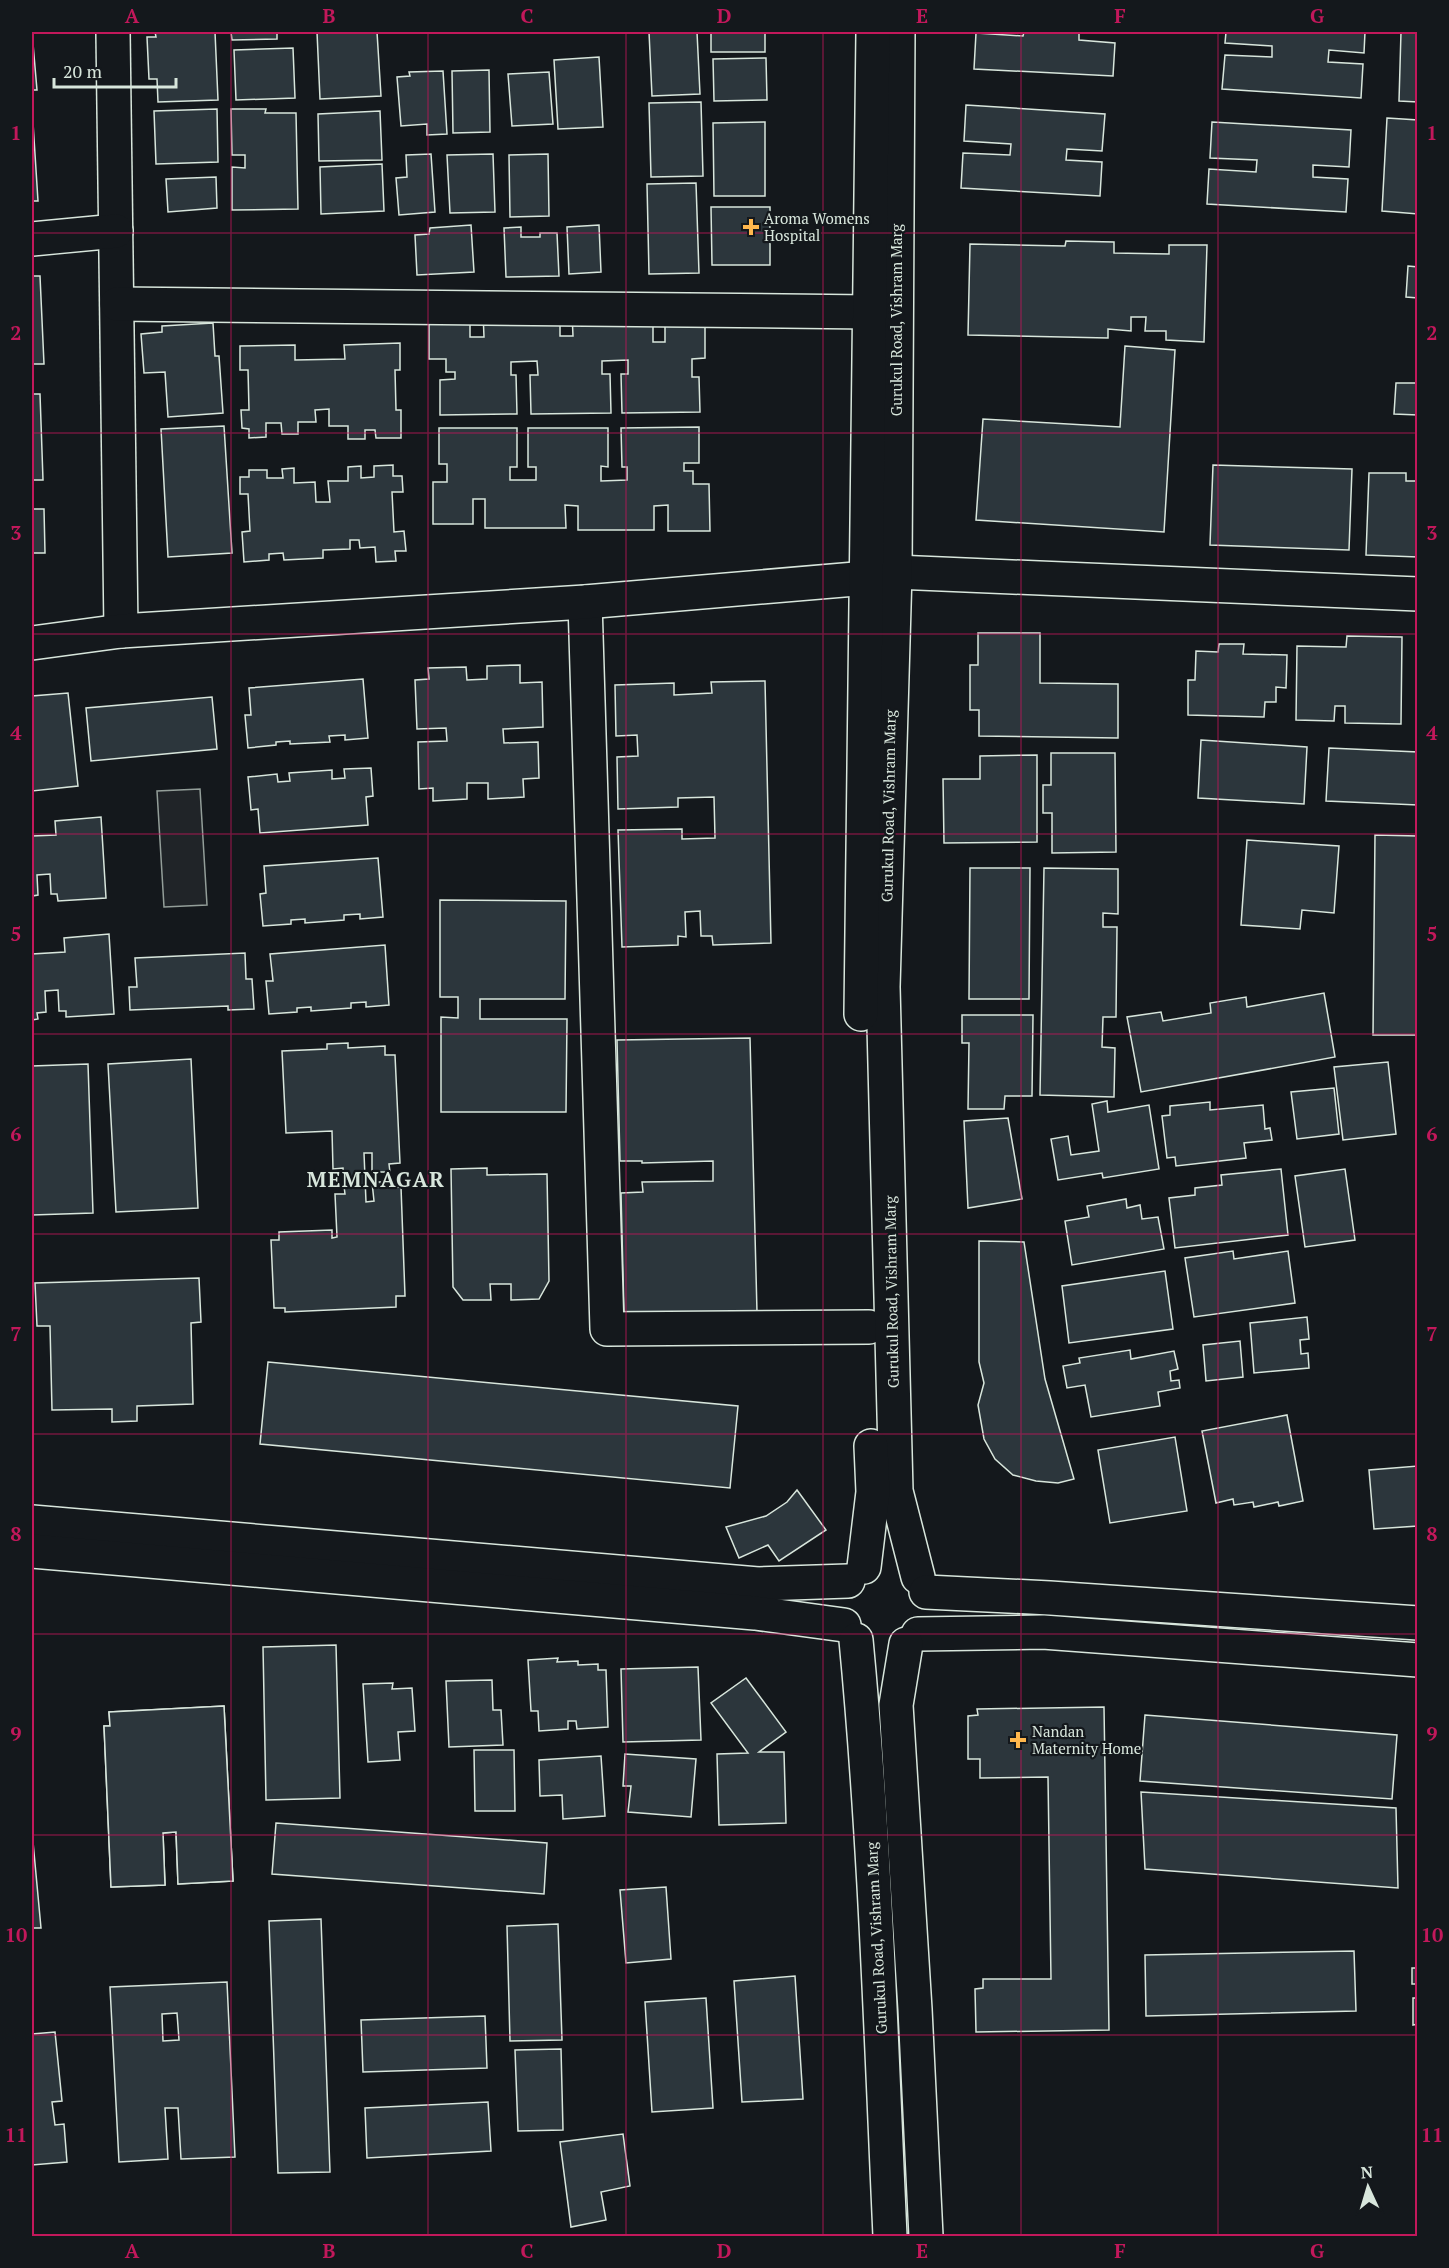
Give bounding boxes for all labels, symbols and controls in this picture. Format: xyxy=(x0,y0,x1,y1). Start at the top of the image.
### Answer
text: A xyxy=(125,2,140,29)
text: B xyxy=(323,2,336,29)
text: C xyxy=(520,2,534,29)
text: D xyxy=(717,2,731,29)
text: E xyxy=(916,2,928,29)
text: F xyxy=(1114,2,1126,29)
text: G xyxy=(1310,2,1324,29)
scale bar xyxy=(54,51,176,89)
text: 20 m xyxy=(63,59,103,83)
text: 1 xyxy=(10,119,22,146)
text: 1 xyxy=(1426,119,1438,146)
place label: Aroma Womens Hospital xyxy=(764,208,870,245)
marker: Aroma Womens Hospital xyxy=(742,218,760,236)
street label: Gurukul Road, Vishram Marg xyxy=(886,223,906,416)
text: 2 xyxy=(10,319,22,346)
text: 2 xyxy=(1426,319,1438,346)
text: 3 xyxy=(10,519,22,546)
text: 3 xyxy=(1426,519,1438,546)
street label: Gurukul Road, Vishram Marg xyxy=(876,709,900,902)
text: 4 xyxy=(10,719,22,746)
text: 4 xyxy=(1426,719,1438,746)
text: 5 xyxy=(10,920,22,947)
text: 5 xyxy=(1426,920,1438,947)
text: 6 xyxy=(10,1120,22,1147)
text: 6 xyxy=(1426,1120,1438,1147)
district label: MEMNAGAR xyxy=(307,1165,445,1193)
street label: Gurukul Road, Vishram Marg xyxy=(879,1195,903,1388)
text: 7 xyxy=(10,1320,22,1347)
text: 7 xyxy=(1426,1320,1438,1347)
text: 8 xyxy=(10,1520,22,1547)
text: 8 xyxy=(1426,1520,1438,1547)
text: 9 xyxy=(10,1720,22,1747)
text: 9 xyxy=(1426,1720,1438,1747)
place label: Nandan Maternity Home xyxy=(1032,1721,1141,1758)
marker: Nandan Maternity Home xyxy=(1009,1731,1027,1749)
street label: Gurukul Road, Vishram Marg xyxy=(861,1840,891,2035)
text: 10 xyxy=(5,1921,27,1948)
text: 10 xyxy=(1421,1921,1443,1948)
text: 11 xyxy=(5,2121,27,2148)
text: 11 xyxy=(1421,2121,1443,2148)
north arrow xyxy=(1338,2157,1398,2217)
text: N xyxy=(1360,2161,1374,2183)
text: A xyxy=(125,2237,140,2264)
text: B xyxy=(323,2237,336,2264)
text: C xyxy=(520,2237,534,2264)
text: D xyxy=(717,2237,731,2264)
text: E xyxy=(916,2237,928,2264)
text: F xyxy=(1114,2237,1126,2264)
text: G xyxy=(1310,2237,1324,2264)

